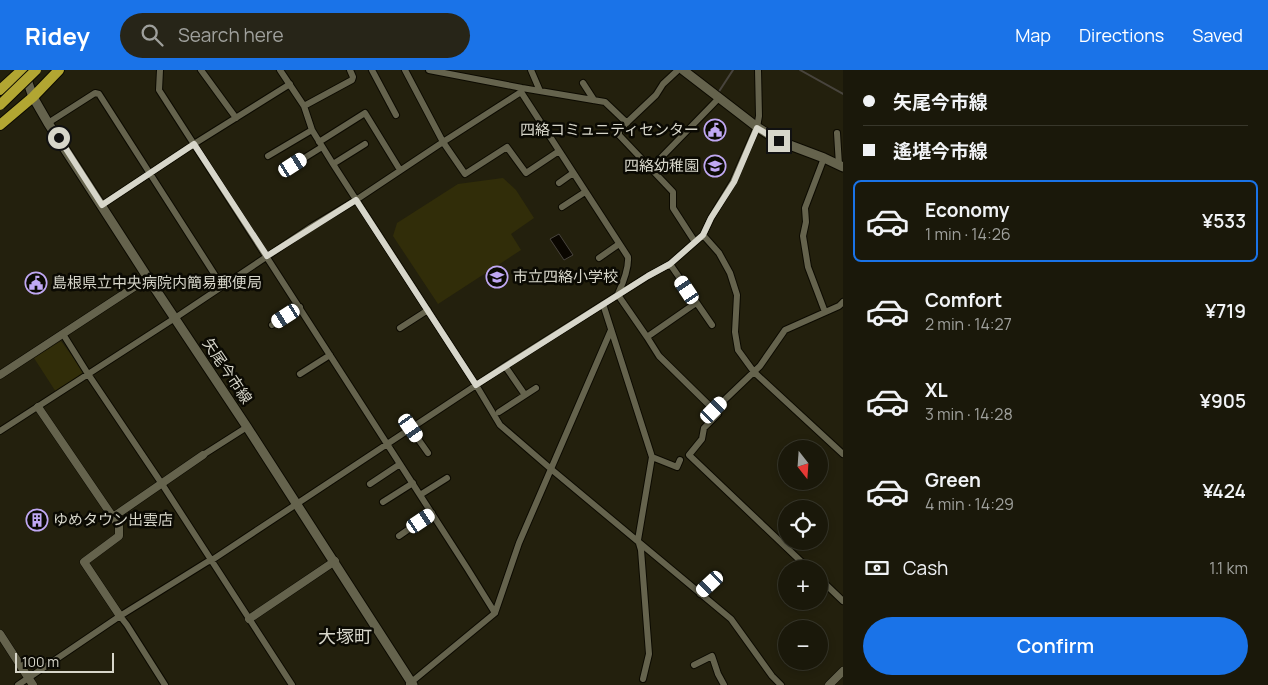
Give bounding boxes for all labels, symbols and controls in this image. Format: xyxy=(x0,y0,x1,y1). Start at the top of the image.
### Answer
search box xyxy=(120,13,470,58)
text: Ridey xyxy=(25,19,90,52)
icon: search xyxy=(138,21,166,49)
text: Search here xyxy=(178,22,284,48)
text: Map xyxy=(1015,23,1051,47)
text: Directions xyxy=(1079,23,1164,47)
text: Saved xyxy=(1192,23,1243,47)
text: 矢尾今市線 xyxy=(893,89,988,115)
public building icon: 四絡コミュニティセンター xyxy=(703,118,727,142)
place label: 四絡コミュニティセンター xyxy=(520,119,699,140)
route start xyxy=(48,127,70,149)
route end xyxy=(768,130,790,152)
text: 遙堪今市線 xyxy=(893,138,988,164)
car xyxy=(276,151,309,179)
school or university icon: 四絡幼稚園 xyxy=(703,154,727,178)
place label: 四絡幼稚園 xyxy=(624,155,699,176)
text: Economy xyxy=(925,197,1009,223)
icon: car xyxy=(865,199,910,244)
text: ¥533 xyxy=(1202,208,1246,234)
text: 1 min · 14:26 xyxy=(925,223,1011,245)
school or university icon: 市立四絡小学校 xyxy=(485,265,509,289)
place label: 市立四絡小学校 xyxy=(513,266,618,287)
public building icon: 島根県立中央病院内簡易郵便局 xyxy=(24,271,48,295)
place label: 島根県立中央病院内簡易郵便局 xyxy=(52,272,262,293)
car xyxy=(672,273,701,307)
text: Comfort xyxy=(925,287,1002,313)
icon: car xyxy=(865,289,910,334)
text: ¥719 xyxy=(1205,298,1246,324)
car xyxy=(269,302,302,330)
text: 2 min · 14:27 xyxy=(925,313,1012,335)
street label: 矢尾今市線 xyxy=(198,334,257,408)
text: XL xyxy=(925,377,948,403)
icon: car xyxy=(865,379,910,424)
text: ¥905 xyxy=(1200,388,1246,414)
car xyxy=(698,394,729,426)
text: 3 min · 14:28 xyxy=(925,403,1013,425)
car xyxy=(396,411,425,445)
north arrow xyxy=(778,440,828,490)
map controls xyxy=(778,440,828,670)
text: Green xyxy=(925,467,981,493)
icon: car xyxy=(865,469,910,514)
text: ¥424 xyxy=(1202,478,1246,504)
text: 4 min · 14:29 xyxy=(925,493,1014,515)
button: locate xyxy=(778,500,828,550)
car xyxy=(404,506,437,536)
building icon: ゆめタウン出雲店 xyxy=(25,508,49,532)
place label: ゆめタウン出雲店 xyxy=(53,509,173,530)
icon: cash xyxy=(863,554,891,582)
text: Cash xyxy=(903,555,948,581)
text: 1.1 km xyxy=(1209,557,1248,579)
button: + xyxy=(778,560,828,610)
car xyxy=(693,568,726,600)
button: Confirm xyxy=(863,617,1248,675)
button: − xyxy=(778,620,828,670)
district label: 大塚町 xyxy=(318,624,372,648)
scale bar xyxy=(15,650,114,673)
text: 100 m xyxy=(22,652,59,671)

